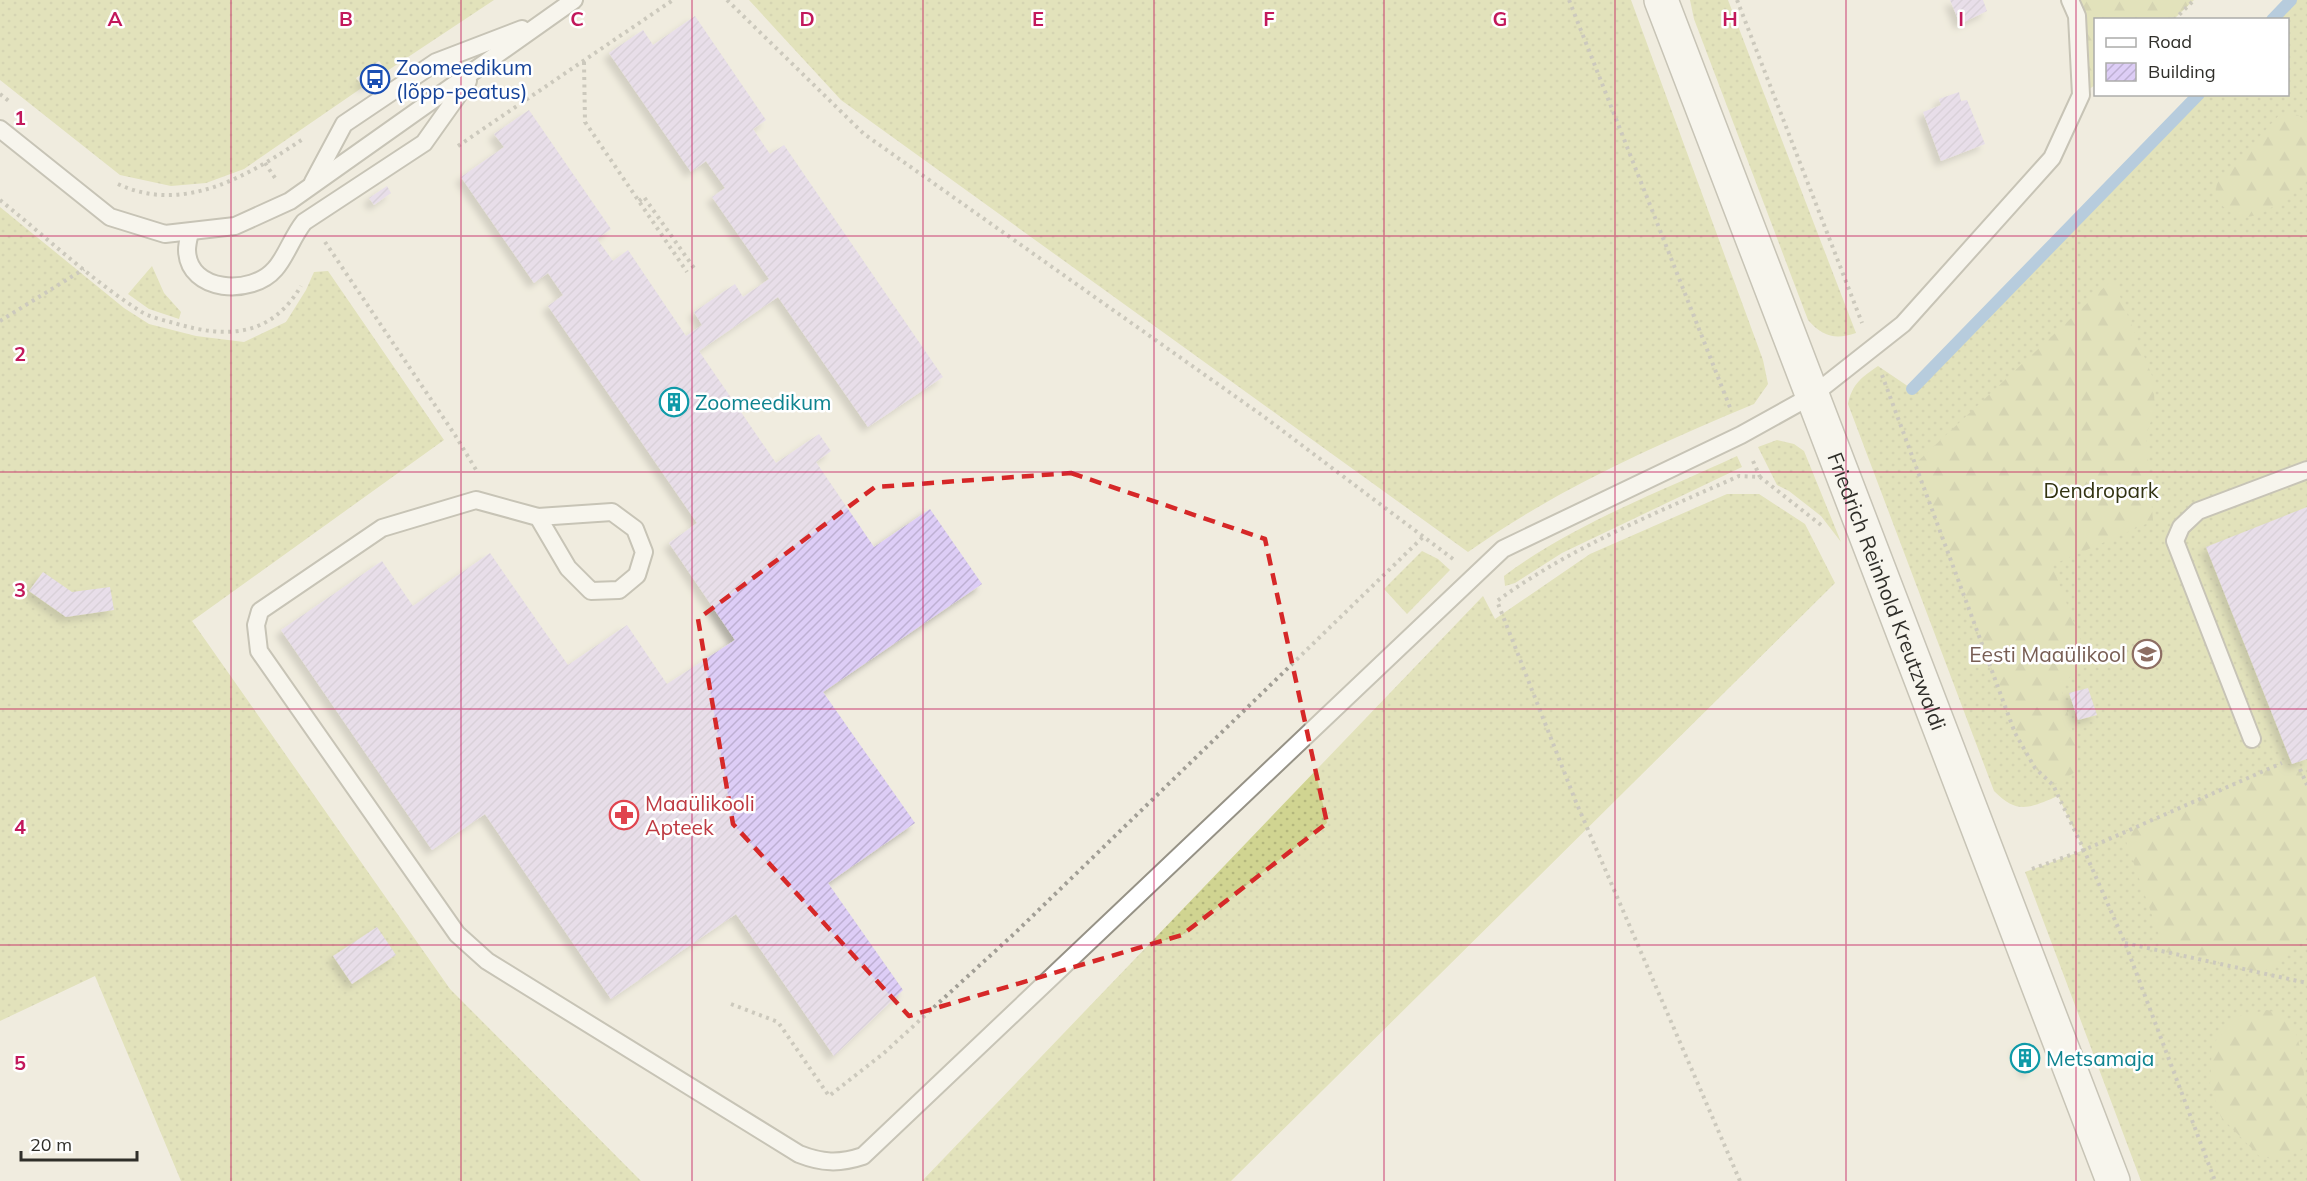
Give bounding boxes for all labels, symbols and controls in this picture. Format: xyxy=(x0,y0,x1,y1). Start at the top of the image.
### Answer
text: A xyxy=(108,6,123,31)
text: B xyxy=(339,6,353,31)
text: C xyxy=(570,6,584,31)
text: D xyxy=(799,6,815,31)
text: E xyxy=(1032,6,1044,31)
text: F xyxy=(1263,6,1275,31)
text: G xyxy=(1493,6,1507,31)
text: H xyxy=(1722,6,1738,31)
text: I xyxy=(1958,6,1964,31)
legend xyxy=(2094,18,2289,96)
text: Road xyxy=(2148,30,2192,53)
place label: Zoomeedikum (lõpp-peatus) xyxy=(396,54,532,104)
text: Building xyxy=(2148,60,2216,83)
bus stop icon: Zoomeedikum (lõpp-peatus) xyxy=(359,63,391,95)
text: 1 xyxy=(14,105,26,130)
text: 2 xyxy=(14,341,26,366)
building icon: Zoomeedikum xyxy=(658,386,690,418)
place label: Zoomeedikum xyxy=(695,389,831,415)
street label: Friedrich Reinhold Kreutzwaldi xyxy=(1822,449,1952,734)
park label: Dendropark xyxy=(2043,477,2159,503)
text: 3 xyxy=(14,577,26,602)
school or university icon: Eesti Maaülikool xyxy=(2131,638,2163,670)
place label: Eesti Maaülikool xyxy=(1969,641,2126,667)
place label: Maaülikooli Apteek xyxy=(645,790,755,840)
pharmacy icon: Maaülikooli Apteek xyxy=(608,799,640,831)
text: 4 xyxy=(14,814,26,839)
building icon: Metsamaja xyxy=(2009,1042,2041,1074)
place label: Metsamaja xyxy=(2046,1045,2154,1071)
text: 5 xyxy=(14,1050,26,1075)
scale bar xyxy=(21,1124,136,1162)
text: 20 m xyxy=(30,1133,72,1156)

